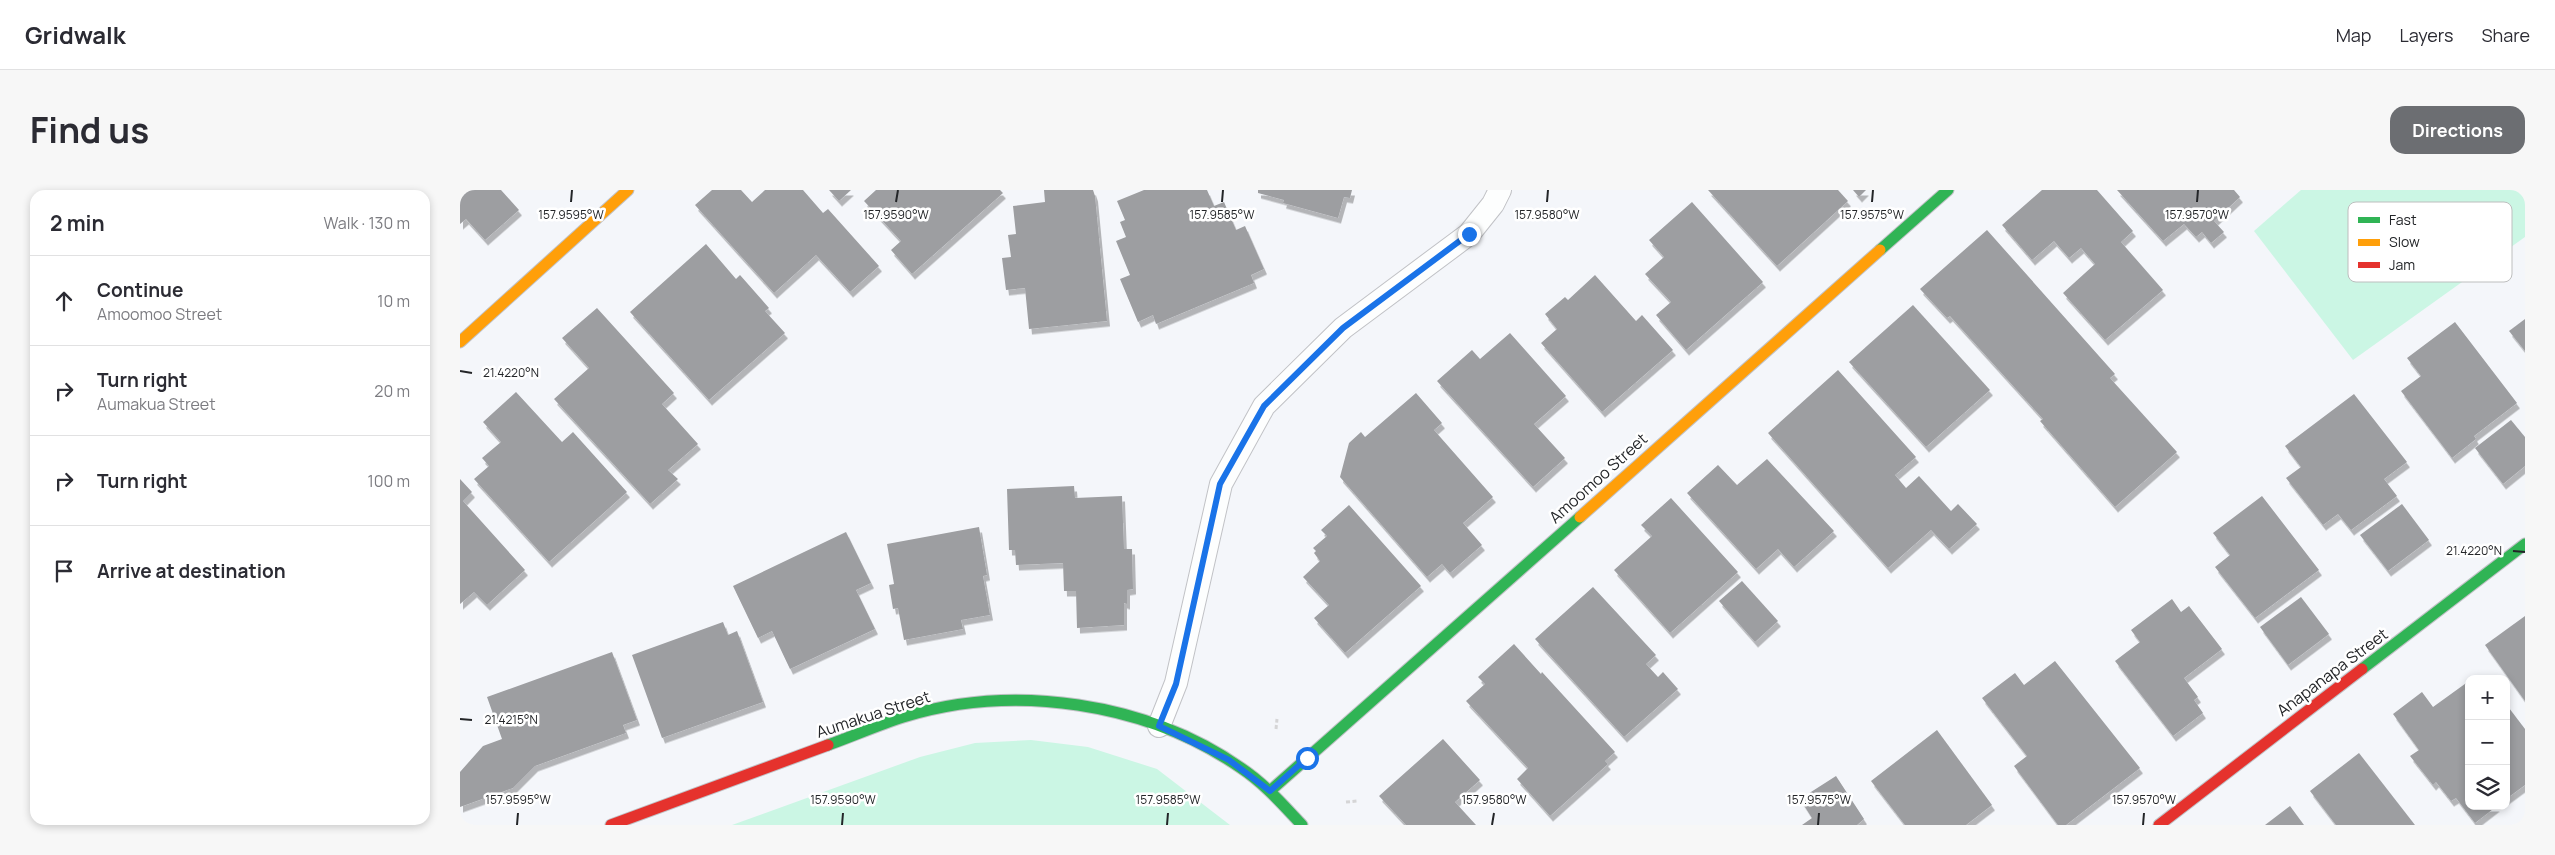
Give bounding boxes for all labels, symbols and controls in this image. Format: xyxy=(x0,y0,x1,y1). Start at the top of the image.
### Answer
text: Gridwalk xyxy=(25,18,126,51)
text: Map xyxy=(2336,23,2371,47)
text: Layers xyxy=(2399,23,2453,47)
text: Share xyxy=(2481,23,2530,47)
text: Find us xyxy=(30,106,149,154)
button: Directions xyxy=(2390,106,2525,154)
legend xyxy=(2348,202,2512,282)
text: 157.9595°W xyxy=(538,206,604,223)
text: 157.9590°W xyxy=(863,206,930,223)
text: 157.9585°W xyxy=(1190,206,1255,223)
text: 157.9580°W xyxy=(1514,206,1580,223)
text: 157.9575°W xyxy=(1840,206,1905,223)
text: 157.9570°W xyxy=(2165,206,2230,223)
text: 2 min xyxy=(50,209,105,237)
text: Fast xyxy=(2389,210,2417,229)
text: Walk · 130 m xyxy=(324,212,410,234)
route end xyxy=(1458,223,1481,246)
text: Slow xyxy=(2389,232,2420,251)
text: Jam xyxy=(2389,255,2415,274)
text: Continue xyxy=(97,277,183,303)
icon: ahead xyxy=(50,287,78,315)
text: 10 m xyxy=(377,290,410,312)
text: Amoomoo Street xyxy=(97,303,222,325)
text: 21.4220°N xyxy=(483,364,539,381)
text: Turn right xyxy=(97,367,187,393)
icon: right xyxy=(50,377,78,405)
text: 20 m xyxy=(374,380,410,402)
text: Aumakua Street xyxy=(97,393,216,415)
street label: Amoomoo Street xyxy=(1544,428,1652,528)
icon: right xyxy=(50,467,78,495)
text: Turn right xyxy=(97,468,187,494)
text: 100 m xyxy=(367,470,410,492)
text: 21.4220°N xyxy=(2446,542,2502,559)
icon: arrive xyxy=(50,557,78,585)
text: Arrive at destination xyxy=(97,558,286,584)
street label: Anapanapa Street xyxy=(2272,623,2392,721)
map controls xyxy=(2465,675,2510,810)
button: + xyxy=(2465,675,2510,720)
street label: Aumakua Street xyxy=(813,685,933,743)
text: 21.4215°N xyxy=(484,711,538,728)
button: − xyxy=(2465,720,2510,765)
route start xyxy=(1296,747,1319,770)
button: layers xyxy=(2465,765,2510,810)
text: 157.9595°W xyxy=(485,791,551,808)
text: 157.9590°W xyxy=(810,791,877,808)
text: 157.9585°W xyxy=(1136,791,1201,808)
text: 157.9580°W xyxy=(1461,791,1527,808)
text: 157.9575°W xyxy=(1787,791,1852,808)
text: 157.9570°W xyxy=(2112,791,2177,808)

